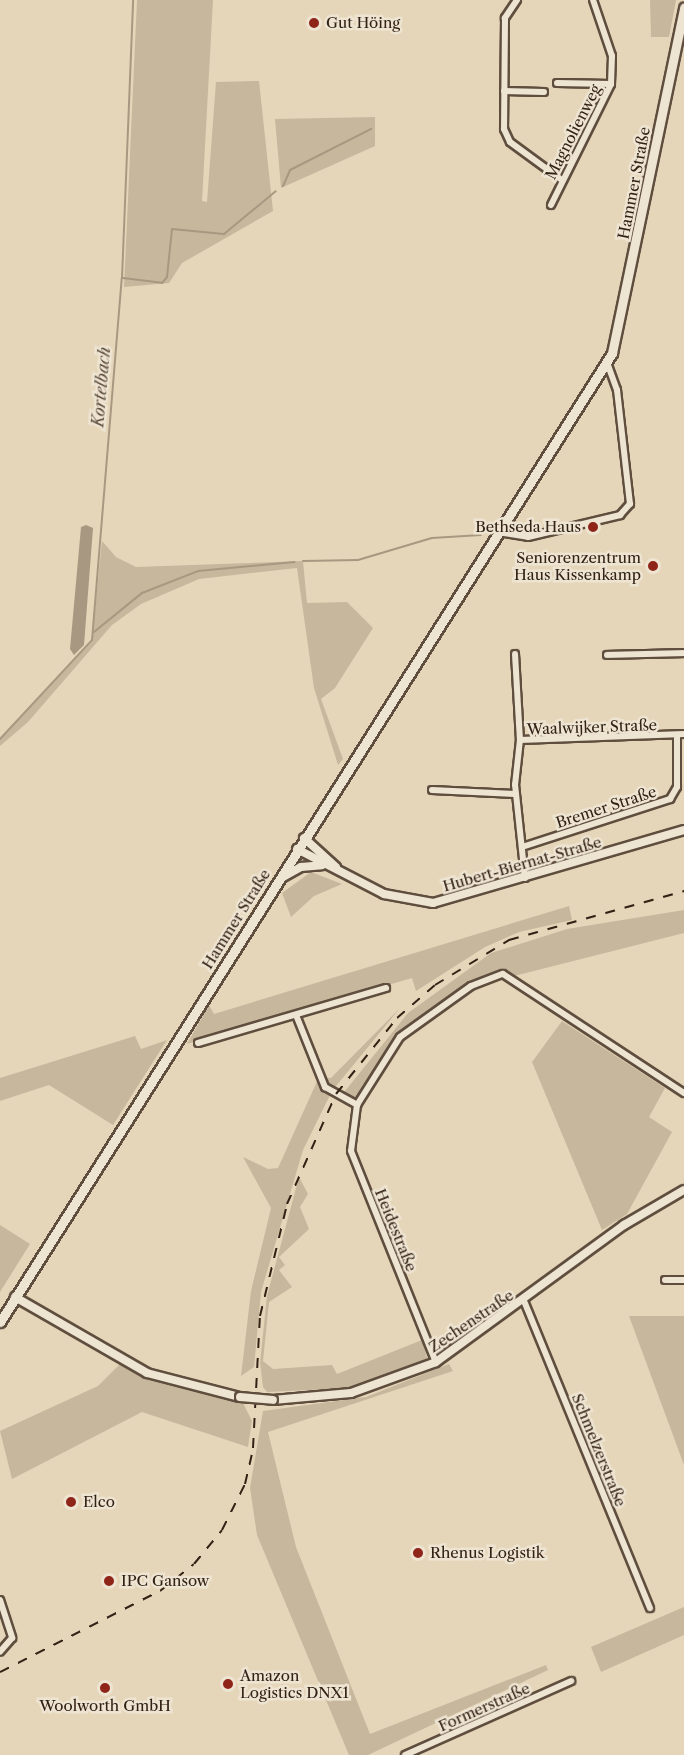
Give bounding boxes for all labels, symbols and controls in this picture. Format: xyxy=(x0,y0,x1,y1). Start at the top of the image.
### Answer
place label: Gut Höing xyxy=(326,14,400,32)
marker: Gut Höing xyxy=(307,16,321,30)
street label: Magnolienweg xyxy=(541,81,605,183)
street label: Hammer Straße xyxy=(614,125,654,241)
water label: Kortelbach xyxy=(88,346,114,428)
place label: Bethseda Haus xyxy=(475,518,581,536)
marker: Bethseda Haus xyxy=(586,520,600,534)
place label: Seniorenzentrum Haus Kissenkamp xyxy=(514,548,641,583)
marker: Seniorenzentrum Haus Kissenkamp xyxy=(646,559,660,573)
street label: Waalwijker Straße xyxy=(526,716,658,738)
street label: Bremer Straße xyxy=(553,782,659,832)
street label: Hubert-Biernat-Straße xyxy=(441,833,603,895)
street label: Hammer Straße xyxy=(198,866,274,972)
street label: Heidestraße xyxy=(371,1186,421,1274)
street label: Zechenstraße xyxy=(425,1286,517,1356)
street label: Schmelzerstraße xyxy=(568,1391,630,1509)
place label: Elco xyxy=(83,1493,115,1511)
marker: Elco xyxy=(64,1495,78,1509)
place label: Rhenus Logistik xyxy=(430,1544,544,1562)
marker: Rhenus Logistik xyxy=(411,1546,425,1560)
place label: IPC Gansow xyxy=(121,1572,209,1590)
marker: IPC Gansow xyxy=(102,1574,116,1588)
place label: Amazon Logistics DNX1 xyxy=(240,1666,349,1701)
marker: Amazon Logistics DNX1 xyxy=(221,1677,235,1691)
street label: Formerstraße xyxy=(436,1679,532,1735)
marker: Woolworth GmbH xyxy=(98,1681,112,1695)
place label: Woolworth GmbH xyxy=(39,1697,171,1715)

